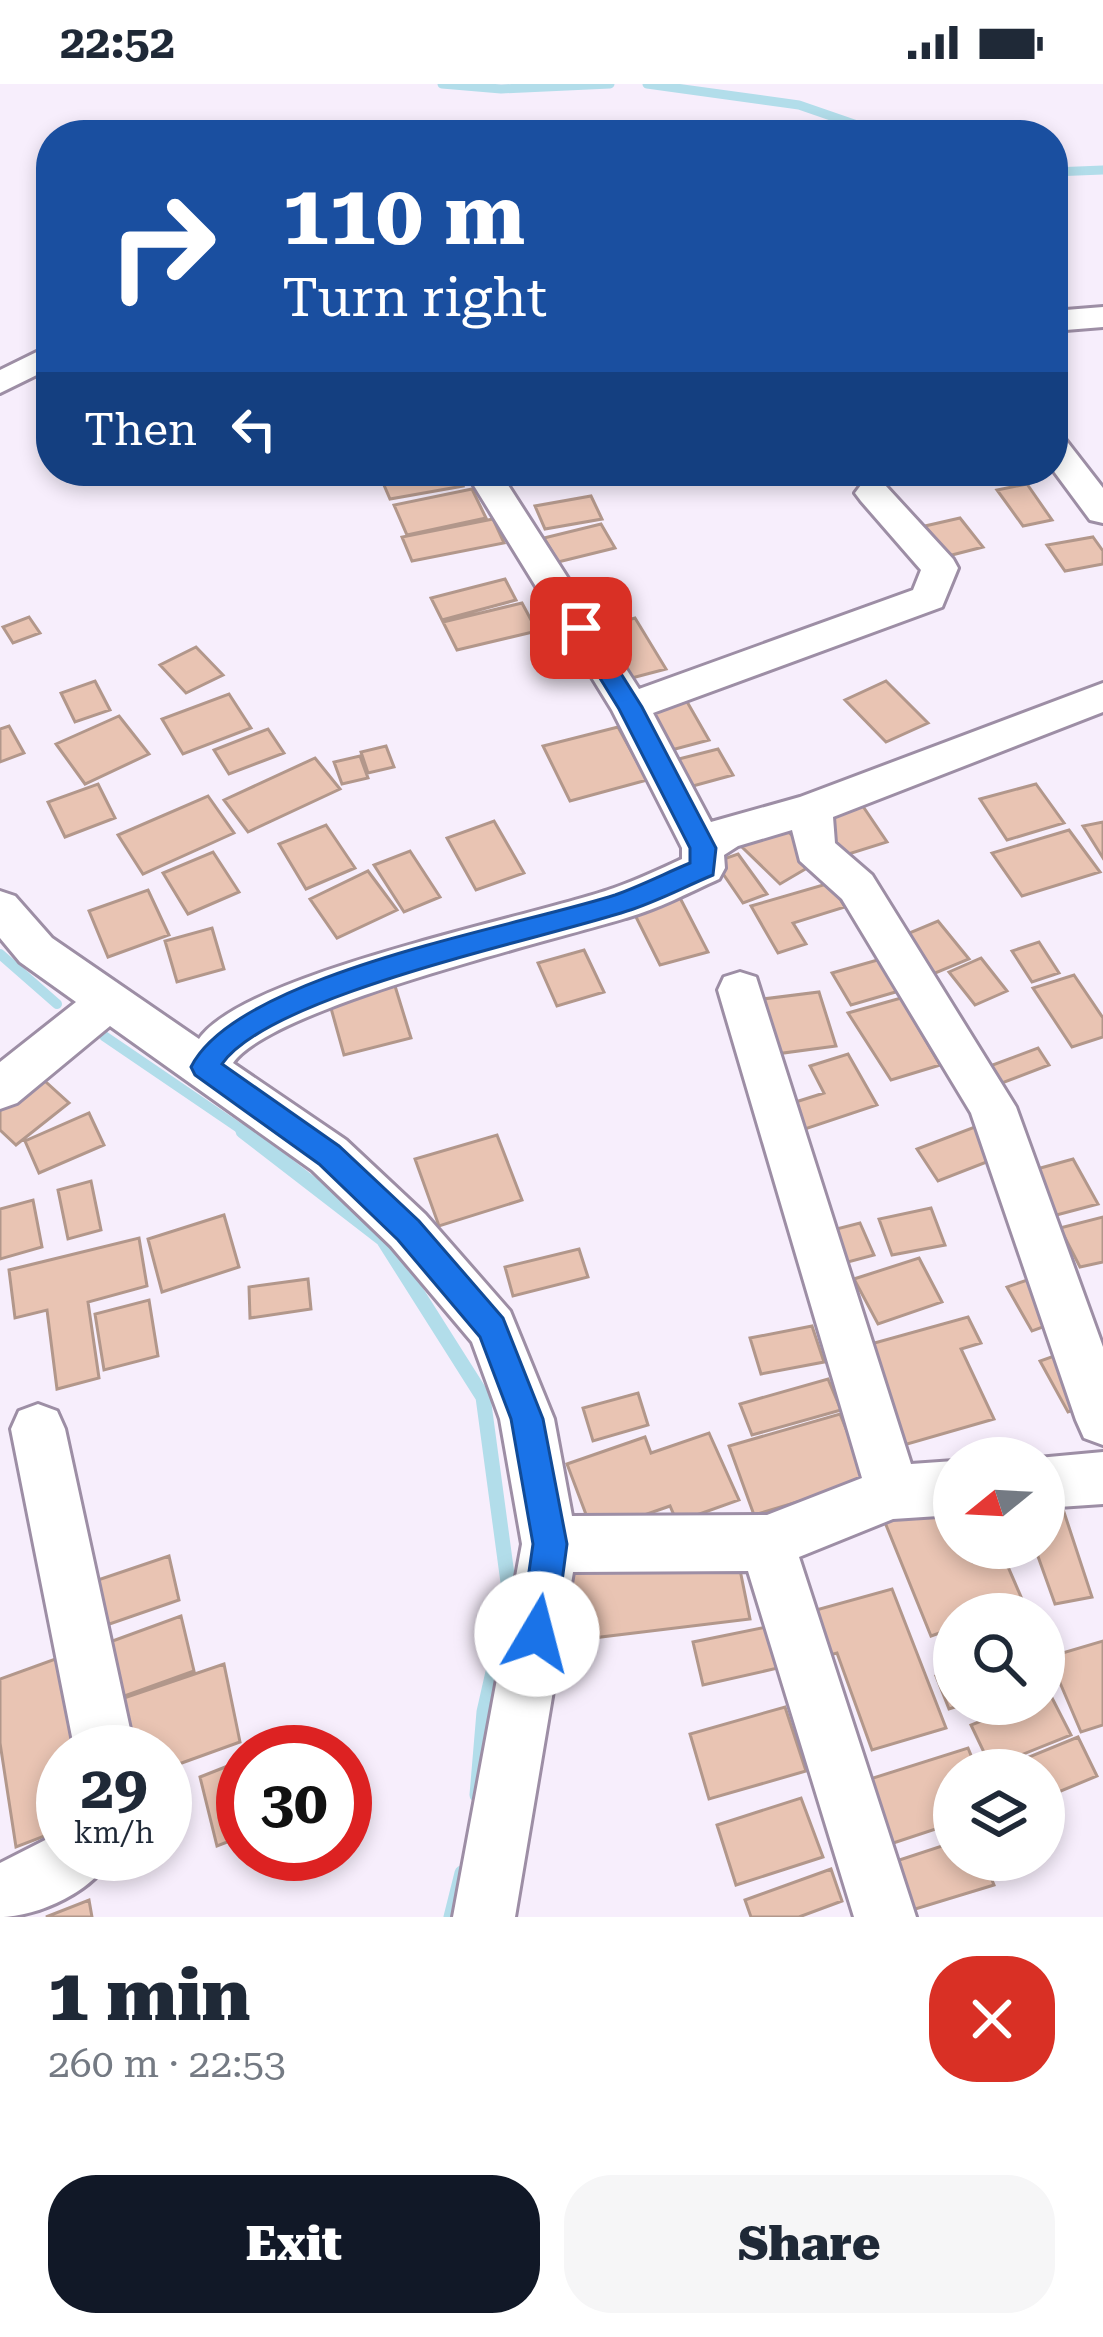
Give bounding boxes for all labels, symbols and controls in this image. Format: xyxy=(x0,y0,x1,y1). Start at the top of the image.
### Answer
text: 22:52 xyxy=(60,16,175,69)
text: 110 m xyxy=(282,166,525,264)
icon: right xyxy=(84,168,240,324)
text: Turn right xyxy=(282,266,547,329)
icon: left xyxy=(221,396,287,462)
text: Then xyxy=(84,403,197,456)
pin xyxy=(530,577,632,679)
icon: arrive xyxy=(548,595,614,661)
north arrow xyxy=(933,1437,1065,1569)
map controls xyxy=(933,1437,1065,1881)
position arrow xyxy=(474,1571,600,1697)
button: search xyxy=(933,1593,1065,1725)
speed limit sign: 30 xyxy=(216,1725,372,1881)
button: layers xyxy=(933,1749,1065,1881)
text: 29 xyxy=(80,1752,148,1823)
text: km/h xyxy=(74,1815,154,1850)
text: 1 min xyxy=(48,1953,250,2038)
button: close xyxy=(929,1956,1055,2082)
text: 260 m · 22:53 xyxy=(48,2041,286,2087)
button: Exit xyxy=(48,2175,540,2313)
button: Share xyxy=(564,2175,1055,2313)

